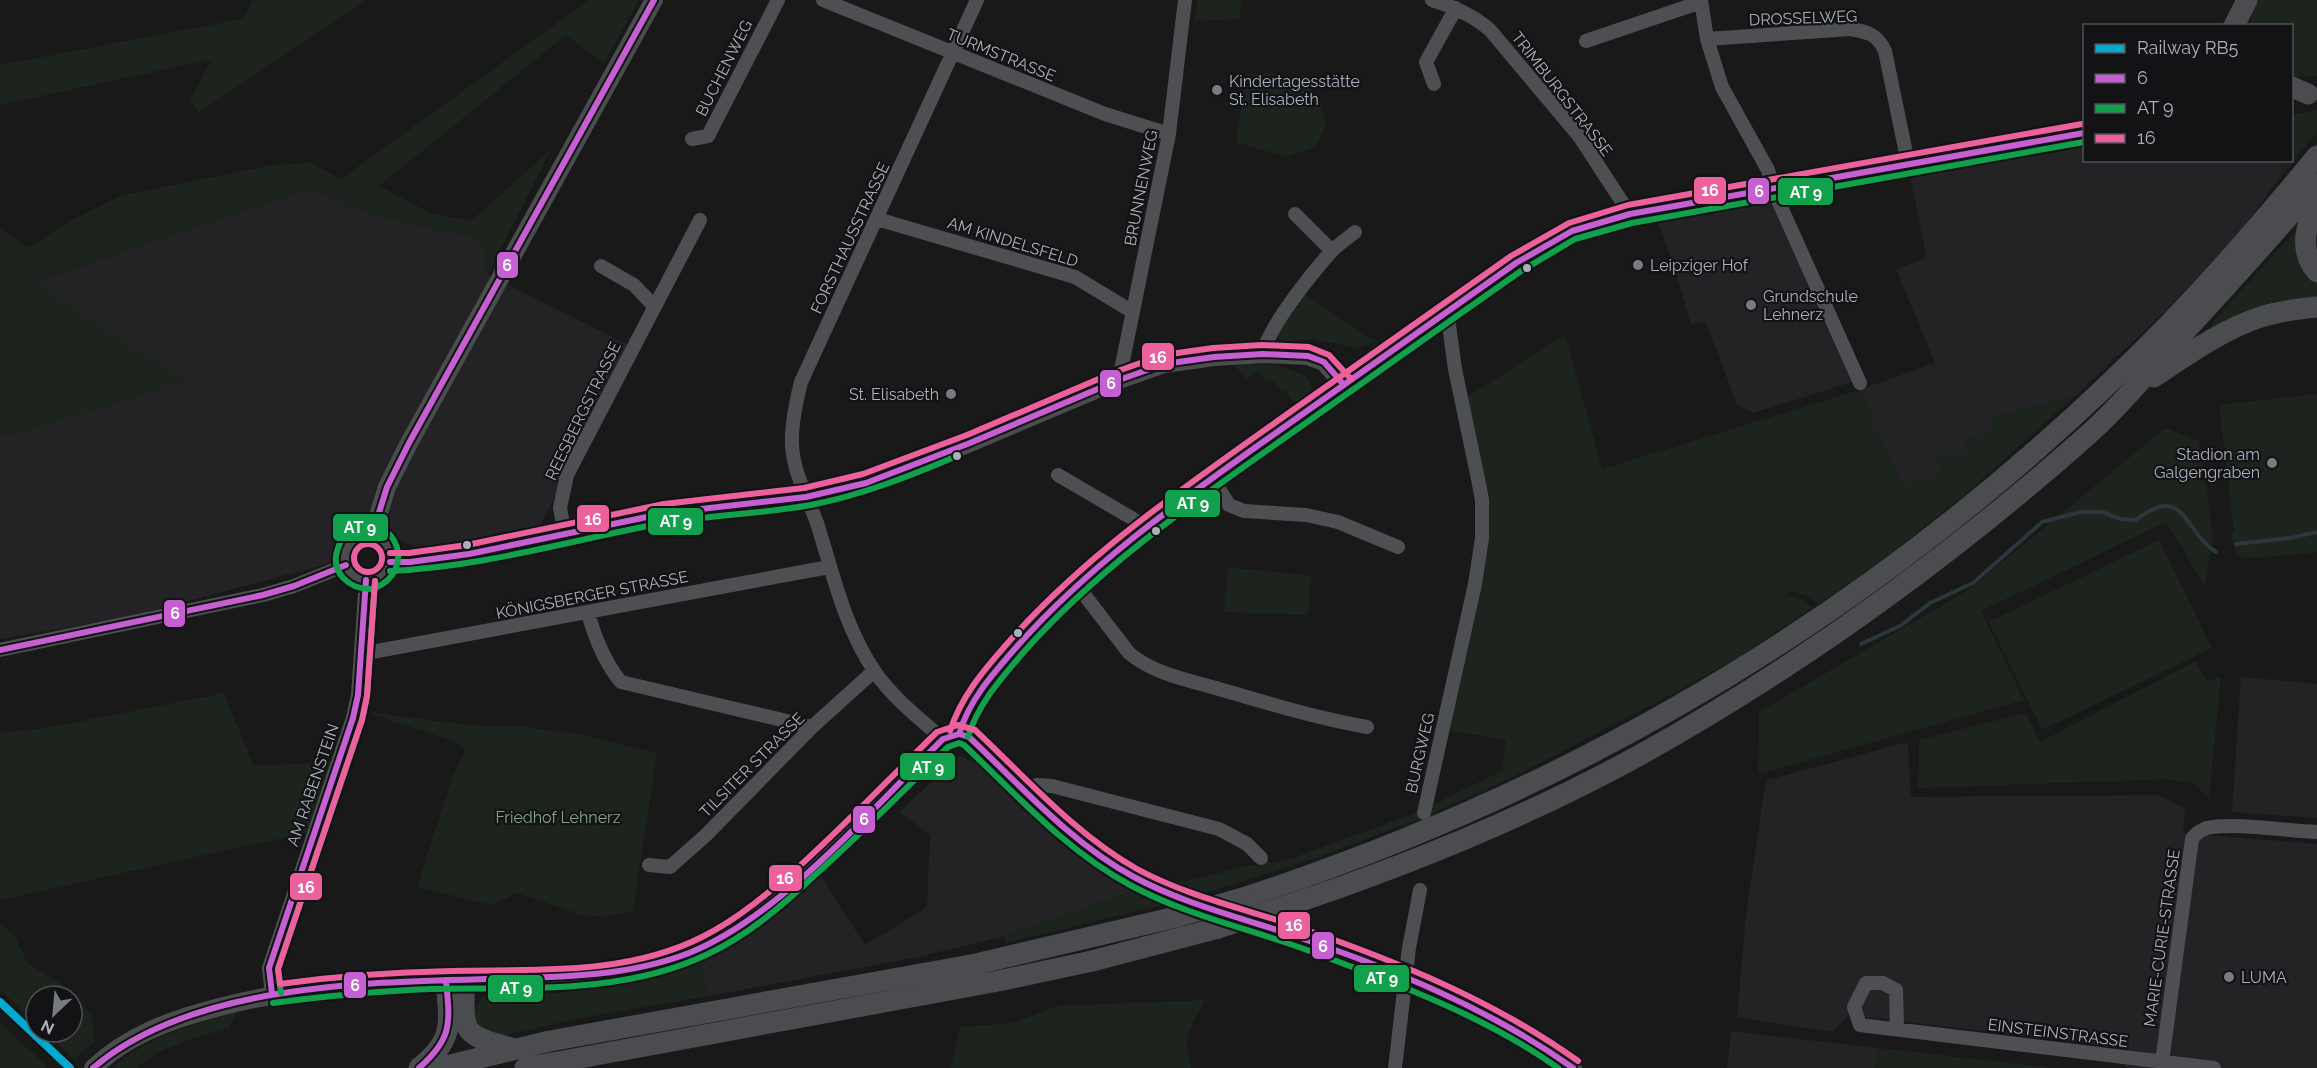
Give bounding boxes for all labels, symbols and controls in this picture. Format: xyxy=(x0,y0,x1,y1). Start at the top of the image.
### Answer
street label: DROSSELWEG xyxy=(1748,7,1858,29)
street label: BUCHENWEG xyxy=(692,17,756,119)
street label: TURMSTRASSE xyxy=(944,24,1059,86)
legend xyxy=(2083,24,2293,162)
street label: TRIMBURGSTRASSE xyxy=(1508,28,1617,160)
text: Railway RB5 xyxy=(2137,37,2238,58)
text: 6 xyxy=(2137,67,2148,88)
place label: Kindertagesstätte St. Elisabeth xyxy=(1229,72,1360,109)
marker: Kindertagesstätte St. Elisabeth xyxy=(1210,83,1224,97)
text: AT 9 xyxy=(2137,97,2174,118)
text: 16 xyxy=(2137,127,2156,148)
street label: BRUNNENWEG xyxy=(1120,128,1162,248)
street label: FORSTHAUSSTRASSE xyxy=(807,159,894,317)
line badge: 16 xyxy=(1693,176,1727,205)
line badge: 6 xyxy=(1747,177,1770,205)
line badge: AT 9 xyxy=(1777,177,1834,206)
text: 16 xyxy=(1701,181,1719,200)
text: 6 xyxy=(1754,182,1764,201)
text: AT 9 xyxy=(1790,183,1822,202)
street label: AM KINDELSFELD xyxy=(945,213,1081,271)
line badge: 6 xyxy=(496,251,519,279)
text: 6 xyxy=(502,256,512,275)
place label: Leipziger Hof xyxy=(1650,256,1749,275)
marker: Leipziger Hof xyxy=(1631,258,1645,272)
unlabelled marker xyxy=(1521,262,1533,274)
place label: Grundschule Lehnerz xyxy=(1763,287,1858,324)
marker: Grundschule Lehnerz xyxy=(1744,298,1758,312)
street label: REESBERGSTRASSE xyxy=(541,339,625,483)
line badge: 16 xyxy=(1141,342,1175,371)
text: 16 xyxy=(1149,348,1167,367)
line badge: 6 xyxy=(1099,369,1122,398)
text: 6 xyxy=(1106,374,1116,393)
place label: St. Elisabeth xyxy=(849,385,939,404)
marker: St. Elisabeth xyxy=(944,387,958,401)
place label: Stadion am Galgengraben xyxy=(2154,445,2260,482)
unlabelled marker xyxy=(951,450,963,462)
marker: Stadion am Galgengraben xyxy=(2265,456,2279,470)
line badge: AT 9 xyxy=(1164,489,1221,518)
text: AT 9 xyxy=(1177,494,1209,513)
line badge: 16 xyxy=(576,504,610,533)
line badge: AT 9 xyxy=(647,507,704,536)
text: 16 xyxy=(584,510,602,529)
text: AT 9 xyxy=(660,512,692,531)
line badge: AT 9 xyxy=(332,513,389,542)
text: AT 9 xyxy=(344,518,376,537)
unlabelled marker xyxy=(1150,525,1162,537)
unlabelled marker xyxy=(461,539,473,551)
street label: KÖNIGSBERGER STRASSE xyxy=(494,566,690,623)
line badge: 6 xyxy=(163,599,186,628)
text: 6 xyxy=(170,604,180,623)
unlabelled marker xyxy=(1012,627,1024,639)
street label: TILSITER STRASSE xyxy=(696,708,809,821)
street label: BURGWEG xyxy=(1402,711,1438,795)
street label: AM RABENSTEIN xyxy=(283,721,343,849)
line badge: AT 9 xyxy=(899,752,956,781)
text: AT 9 xyxy=(912,758,944,777)
line badge: 6 xyxy=(852,805,876,834)
park label: Friedhof Lehnerz xyxy=(495,808,621,827)
text: 6 xyxy=(859,810,869,829)
street label: MARIE-CURIE-STRASSE xyxy=(2140,848,2184,1028)
line badge: 16 xyxy=(768,864,803,892)
text: 16 xyxy=(776,869,794,888)
line badge: 16 xyxy=(289,872,323,901)
text: 16 xyxy=(297,878,315,897)
line badge: 16 xyxy=(1277,911,1311,940)
text: 16 xyxy=(1285,916,1303,935)
line badge: 6 xyxy=(1311,931,1335,960)
text: 6 xyxy=(1318,937,1328,956)
line badge: AT 9 xyxy=(1353,964,1410,993)
place label: LUMA xyxy=(2241,968,2287,987)
text: AT 9 xyxy=(1366,969,1398,988)
marker: LUMA xyxy=(2222,970,2236,984)
line badge: 6 xyxy=(343,971,367,999)
line badge: AT 9 xyxy=(487,974,544,1003)
text: 6 xyxy=(350,976,360,995)
text: AT 9 xyxy=(500,979,532,998)
north arrow xyxy=(24,984,84,1044)
street label: EINSTEINSTRASSE xyxy=(1987,1015,2130,1051)
text: N xyxy=(38,1016,57,1038)

